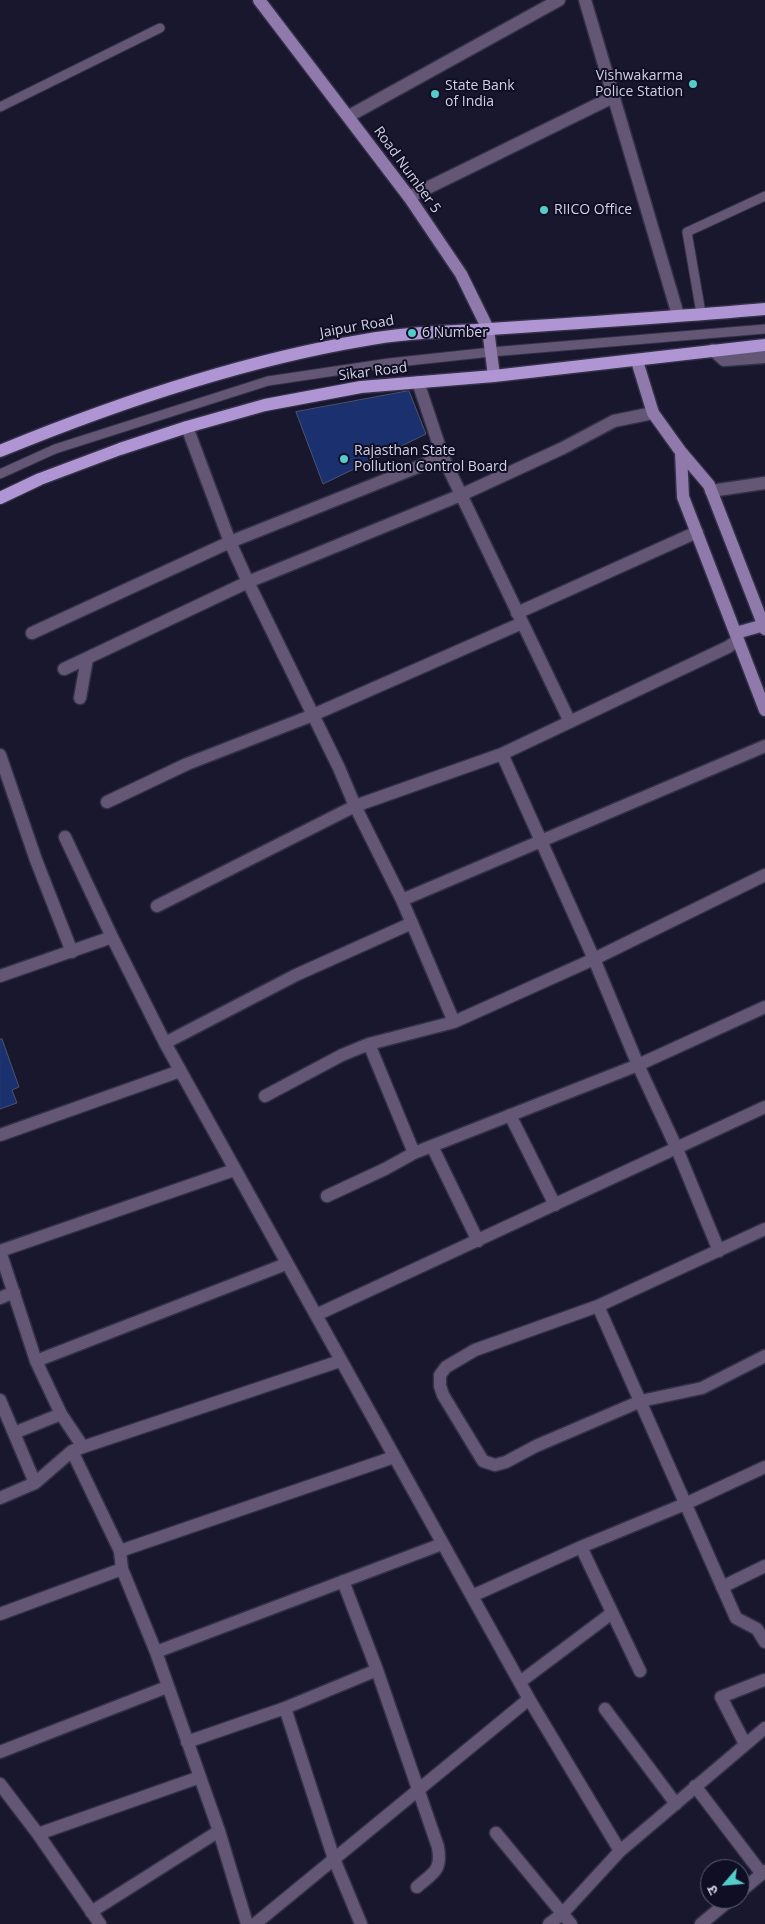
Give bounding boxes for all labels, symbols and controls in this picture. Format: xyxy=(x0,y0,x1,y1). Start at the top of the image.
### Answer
place label: Vishwakarma Police Station xyxy=(595,68,683,100)
place label: State Bank of India xyxy=(445,78,515,110)
marker: Vishwakarma Police Station xyxy=(687,78,699,90)
marker: State Bank of India xyxy=(429,88,441,100)
street label: Road Number 5 xyxy=(370,123,444,217)
place label: RIICO Office xyxy=(554,202,632,218)
marker: RIICO Office xyxy=(538,204,550,216)
street label: Jaipur Road xyxy=(319,312,395,342)
place label: 6 Number xyxy=(422,325,488,341)
marker: 6 Number xyxy=(406,327,418,339)
street label: Sikar Road xyxy=(338,359,408,385)
place label: Rajasthan State Pollution Control Board xyxy=(354,443,507,476)
marker: Rajasthan State Pollution Control Board xyxy=(338,453,350,465)
north arrow xyxy=(700,1859,750,1909)
text: उ xyxy=(702,1883,722,1899)

